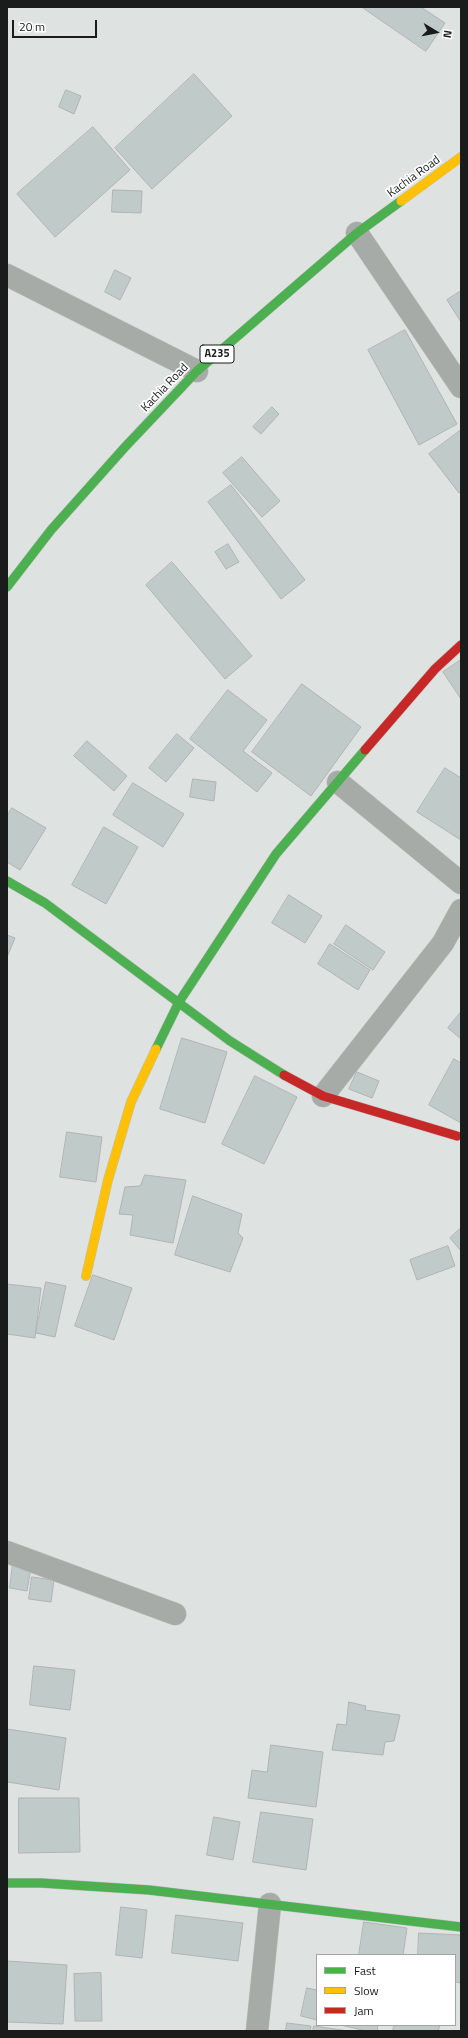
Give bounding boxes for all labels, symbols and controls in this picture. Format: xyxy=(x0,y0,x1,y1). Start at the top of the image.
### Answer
scale bar xyxy=(14,12,99,38)
north arrow xyxy=(416,12,456,52)
text: 20 m xyxy=(19,17,45,36)
text: N xyxy=(439,29,456,39)
street label: Kachia Road xyxy=(385,153,443,201)
road number: A235 xyxy=(200,345,234,363)
street label: Kachia Road xyxy=(138,361,192,415)
legend xyxy=(316,1954,456,2026)
text: Fast xyxy=(354,1961,376,1980)
text: Slow xyxy=(354,1981,379,2000)
text: Jam xyxy=(354,2001,374,2020)

